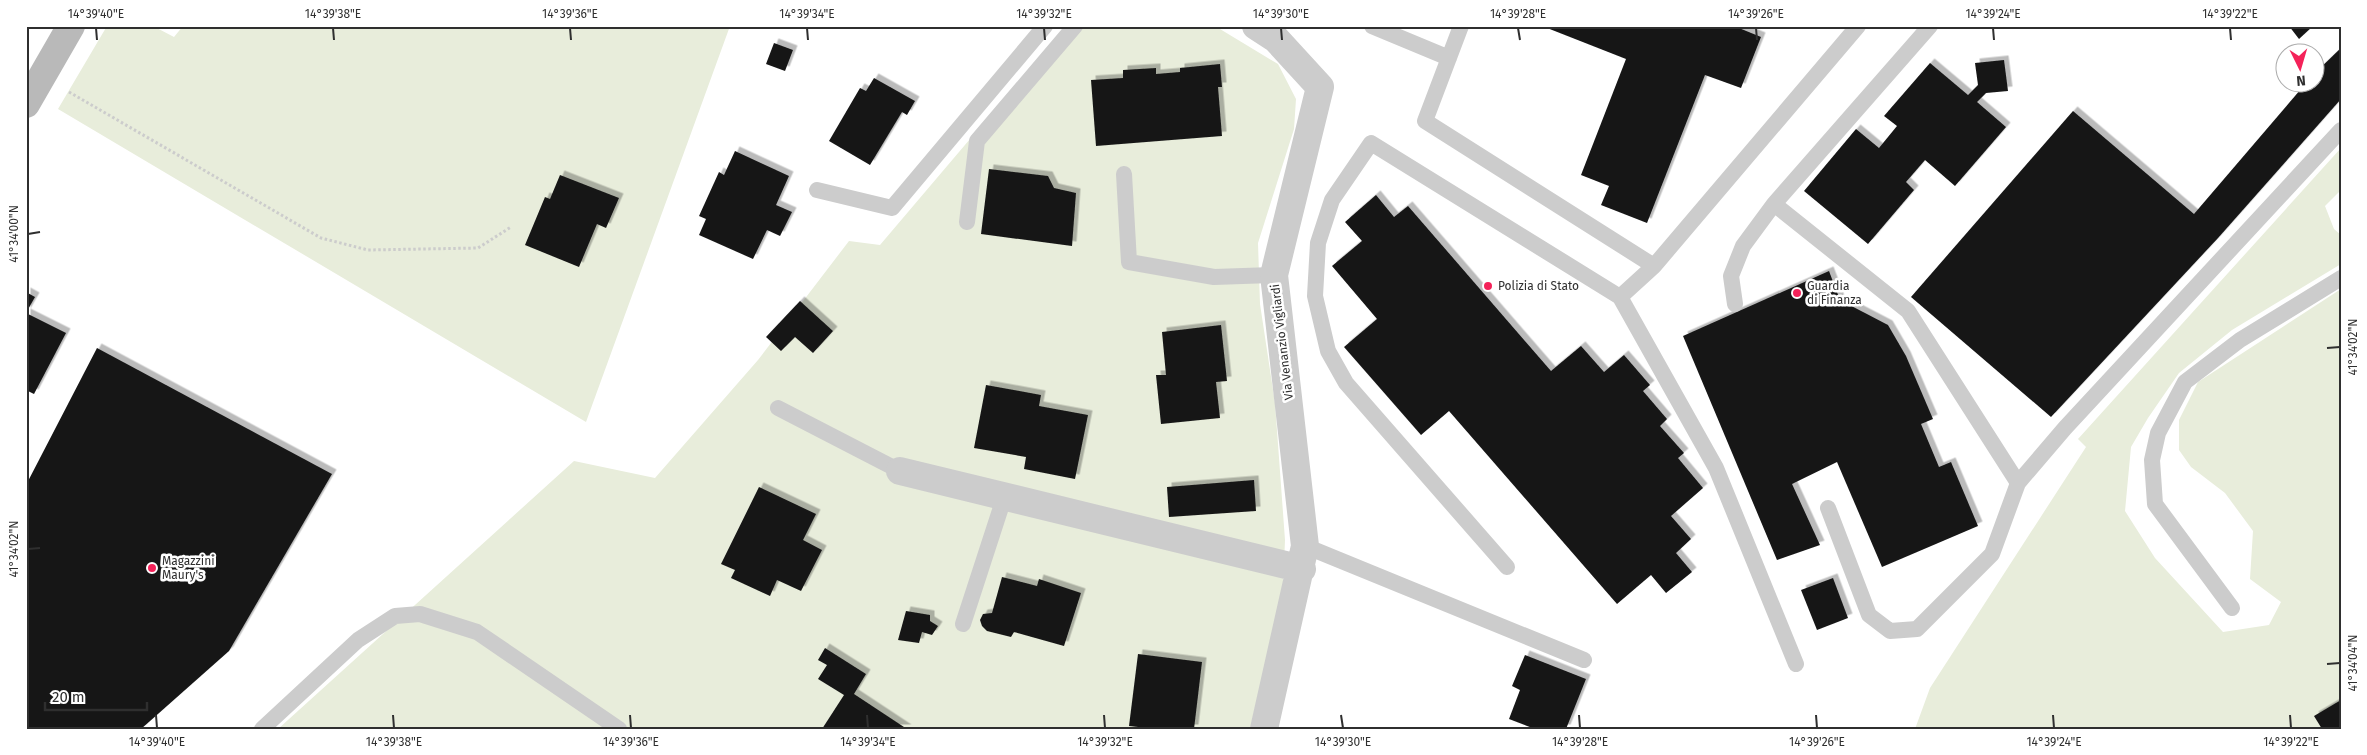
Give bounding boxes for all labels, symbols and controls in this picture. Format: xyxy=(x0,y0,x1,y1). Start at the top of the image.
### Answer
text: 14°39'40"E xyxy=(68,7,124,21)
text: 14°39'38"E xyxy=(305,7,361,21)
text: 14°39'36"E xyxy=(542,7,598,21)
text: 14°39'34"E xyxy=(779,7,835,21)
text: 14°39'32"E xyxy=(1016,7,1072,21)
text: 14°39'30"E xyxy=(1253,7,1309,21)
text: 14°39'28"E xyxy=(1490,7,1546,21)
text: 14°39'26"E xyxy=(1728,7,1784,21)
text: 14°39'24"E xyxy=(1965,7,2021,21)
text: 14°39'22"E xyxy=(2202,7,2258,21)
north arrow xyxy=(2274,42,2324,92)
text: N xyxy=(2296,72,2306,89)
text: 41°34'00"N xyxy=(7,205,21,263)
place label: Polizia di Stato xyxy=(1498,279,1579,293)
place label: Guardia di Finanza xyxy=(1807,279,1862,307)
marker: Polizia di Stato xyxy=(1482,280,1494,292)
street label: Via Venanzio Vigliardi xyxy=(1268,283,1296,401)
marker: Guardia di Finanza xyxy=(1791,287,1803,299)
text: 41°34'02"N xyxy=(2346,319,2360,375)
text: 41°34'02"N xyxy=(7,521,21,577)
place label: Magazzini Maury's xyxy=(162,554,215,582)
marker: Magazzini Maury's xyxy=(146,562,158,574)
text: 41°34'04"N xyxy=(2346,635,2360,691)
scale bar xyxy=(45,680,148,712)
text: 20 m xyxy=(52,688,85,706)
text: 14°39'40"E xyxy=(129,735,185,749)
text: 14°39'38"E xyxy=(366,735,422,749)
text: 14°39'36"E xyxy=(603,735,659,749)
text: 14°39'34"E xyxy=(840,735,896,749)
text: 14°39'32"E xyxy=(1077,735,1133,749)
text: 14°39'30"E xyxy=(1315,735,1371,749)
text: 14°39'28"E xyxy=(1552,735,1608,749)
text: 14°39'26"E xyxy=(1789,735,1845,749)
text: 14°39'24"E xyxy=(2026,735,2082,749)
text: 14°39'22"E xyxy=(2263,735,2319,749)

